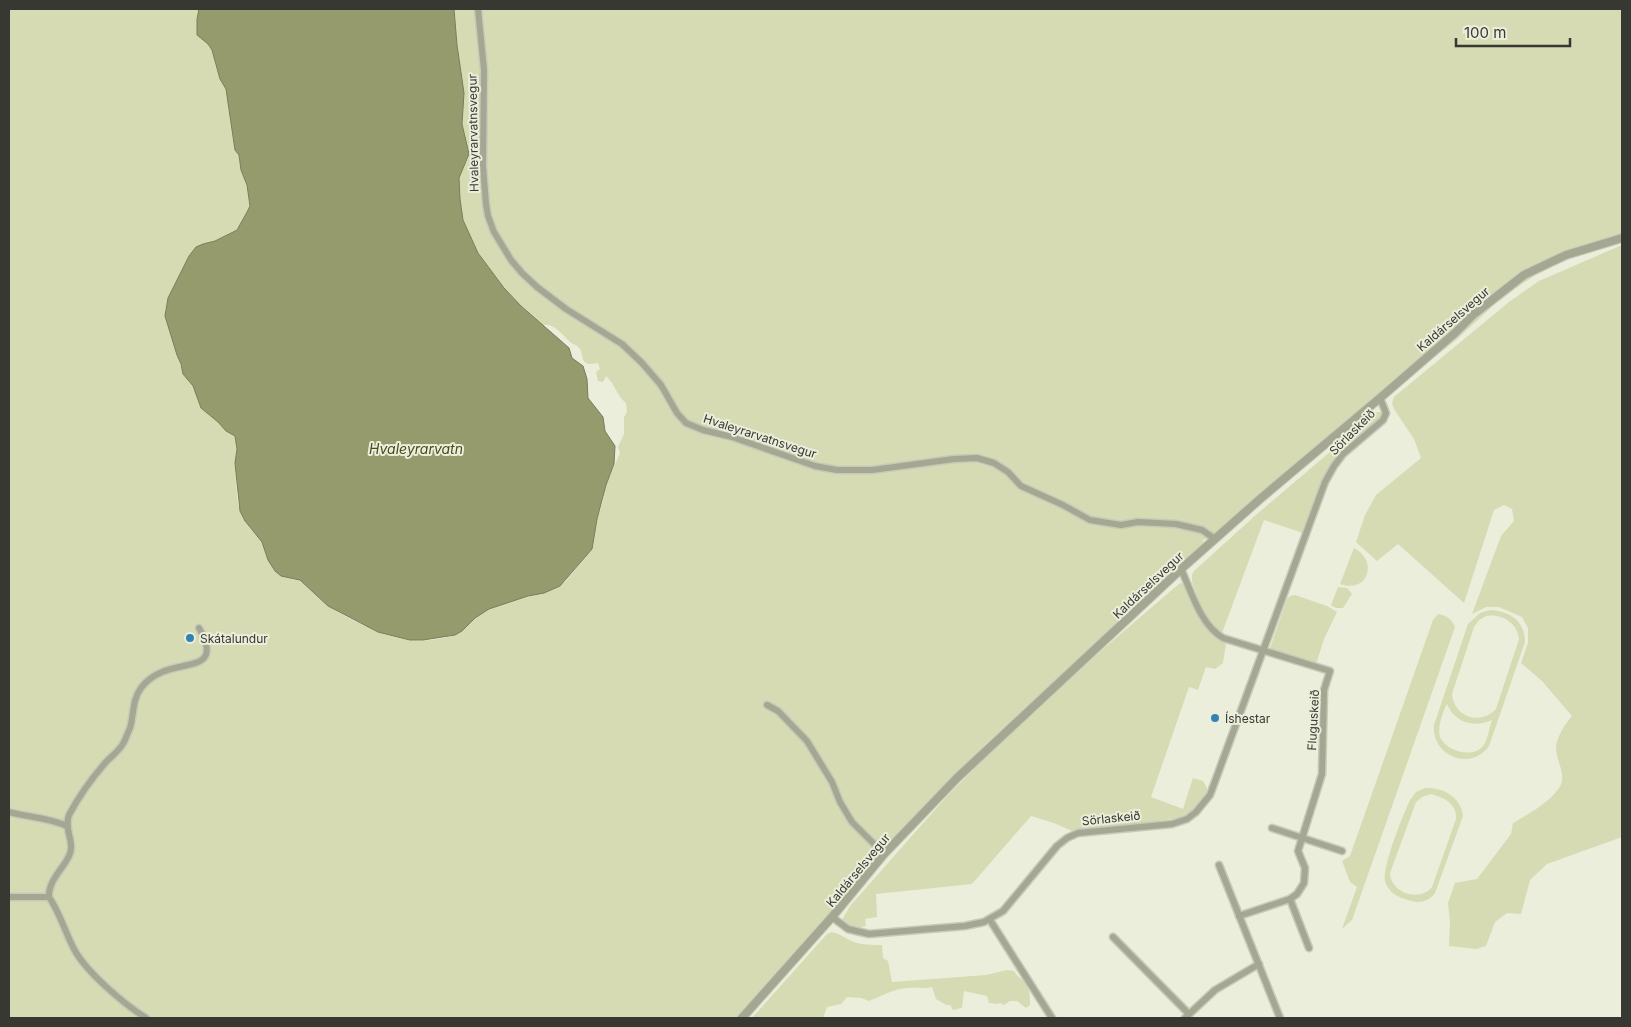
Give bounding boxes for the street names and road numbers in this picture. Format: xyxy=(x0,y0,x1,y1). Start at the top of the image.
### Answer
street label: Hvaleyrarvatnsvegur xyxy=(464,73,482,192)
street label: Kaldárselsvegur xyxy=(1414,283,1493,355)
street label: Sörlaskeið xyxy=(1326,406,1378,458)
street label: Hvaleyrarvatnsvegur xyxy=(702,411,819,462)
street label: Kaldárselsvegur xyxy=(1109,548,1187,622)
street label: Fluguskeið xyxy=(1304,689,1322,751)
street label: Sörlaskeið xyxy=(1081,807,1141,829)
street label: Kaldárselsvegur xyxy=(823,830,893,910)

